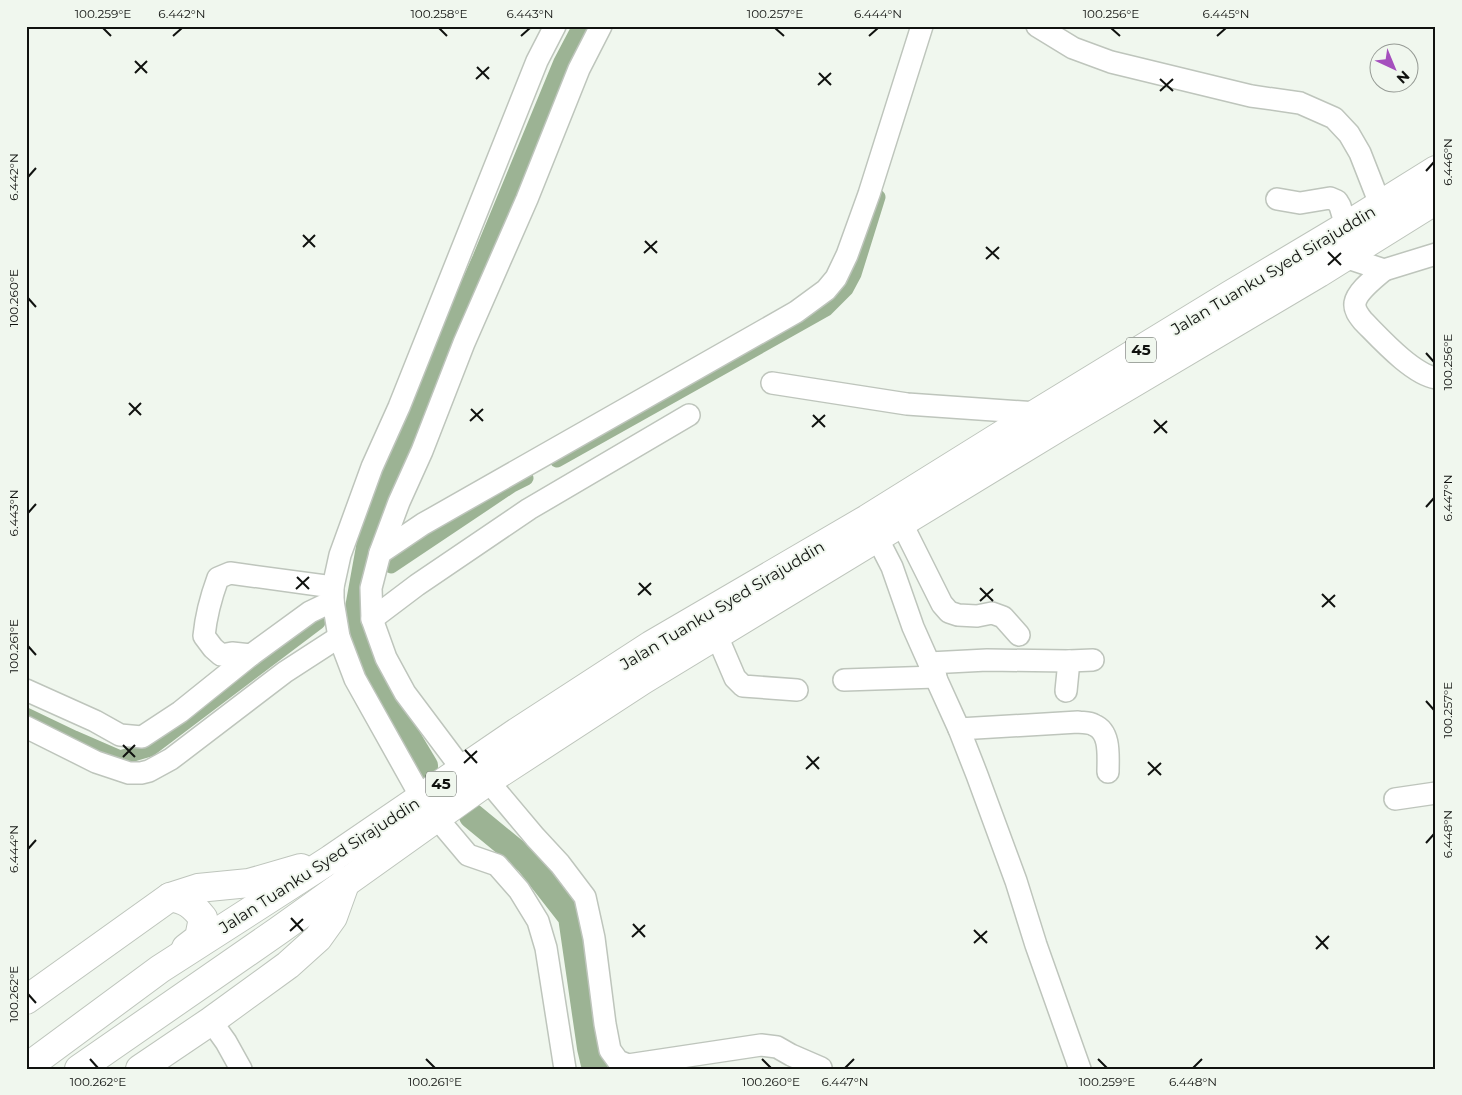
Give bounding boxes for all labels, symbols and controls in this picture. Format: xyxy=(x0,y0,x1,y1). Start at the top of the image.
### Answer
text: 100.259°E xyxy=(75,6,131,21)
text: 6.442°N xyxy=(158,6,206,21)
text: 100.258°E xyxy=(410,6,468,21)
text: 6.443°N xyxy=(507,6,553,21)
text: 100.257°E xyxy=(747,6,803,21)
text: 6.444°N xyxy=(854,6,902,21)
text: 100.256°E xyxy=(1083,6,1139,21)
text: 6.445°N xyxy=(1202,6,1250,21)
north arrow xyxy=(1370,42,1420,92)
text: N xyxy=(1393,67,1413,88)
text: 6.446°N xyxy=(1440,138,1455,186)
text: 6.442°N xyxy=(6,153,21,201)
street label: Jalan Tuanku Syed Sirajuddin xyxy=(1167,202,1379,340)
text: 100.260°E xyxy=(6,269,21,327)
text: 100.256°E xyxy=(1440,334,1455,390)
road number: 45 xyxy=(1126,338,1156,362)
text: 6.447°N xyxy=(1440,475,1455,522)
text: 6.443°N xyxy=(6,490,21,536)
street label: Jalan Tuanku Syed Sirajuddin xyxy=(616,537,828,675)
text: 100.261°E xyxy=(6,619,21,673)
text: 100.257°E xyxy=(1440,682,1455,738)
road number: 45 xyxy=(426,772,456,796)
street label: Jalan Tuanku Syed Sirajuddin xyxy=(215,794,423,938)
text: 6.448°N xyxy=(1440,810,1455,858)
text: 6.444°N xyxy=(6,825,21,873)
text: 100.262°E xyxy=(6,966,21,1022)
text: 100.262°E xyxy=(70,1074,126,1089)
text: 100.261°E xyxy=(408,1074,462,1089)
text: 100.260°E xyxy=(742,1074,800,1089)
text: 6.447°N xyxy=(822,1074,869,1089)
text: 100.259°E xyxy=(1079,1074,1135,1089)
text: 6.448°N xyxy=(1169,1074,1217,1089)

